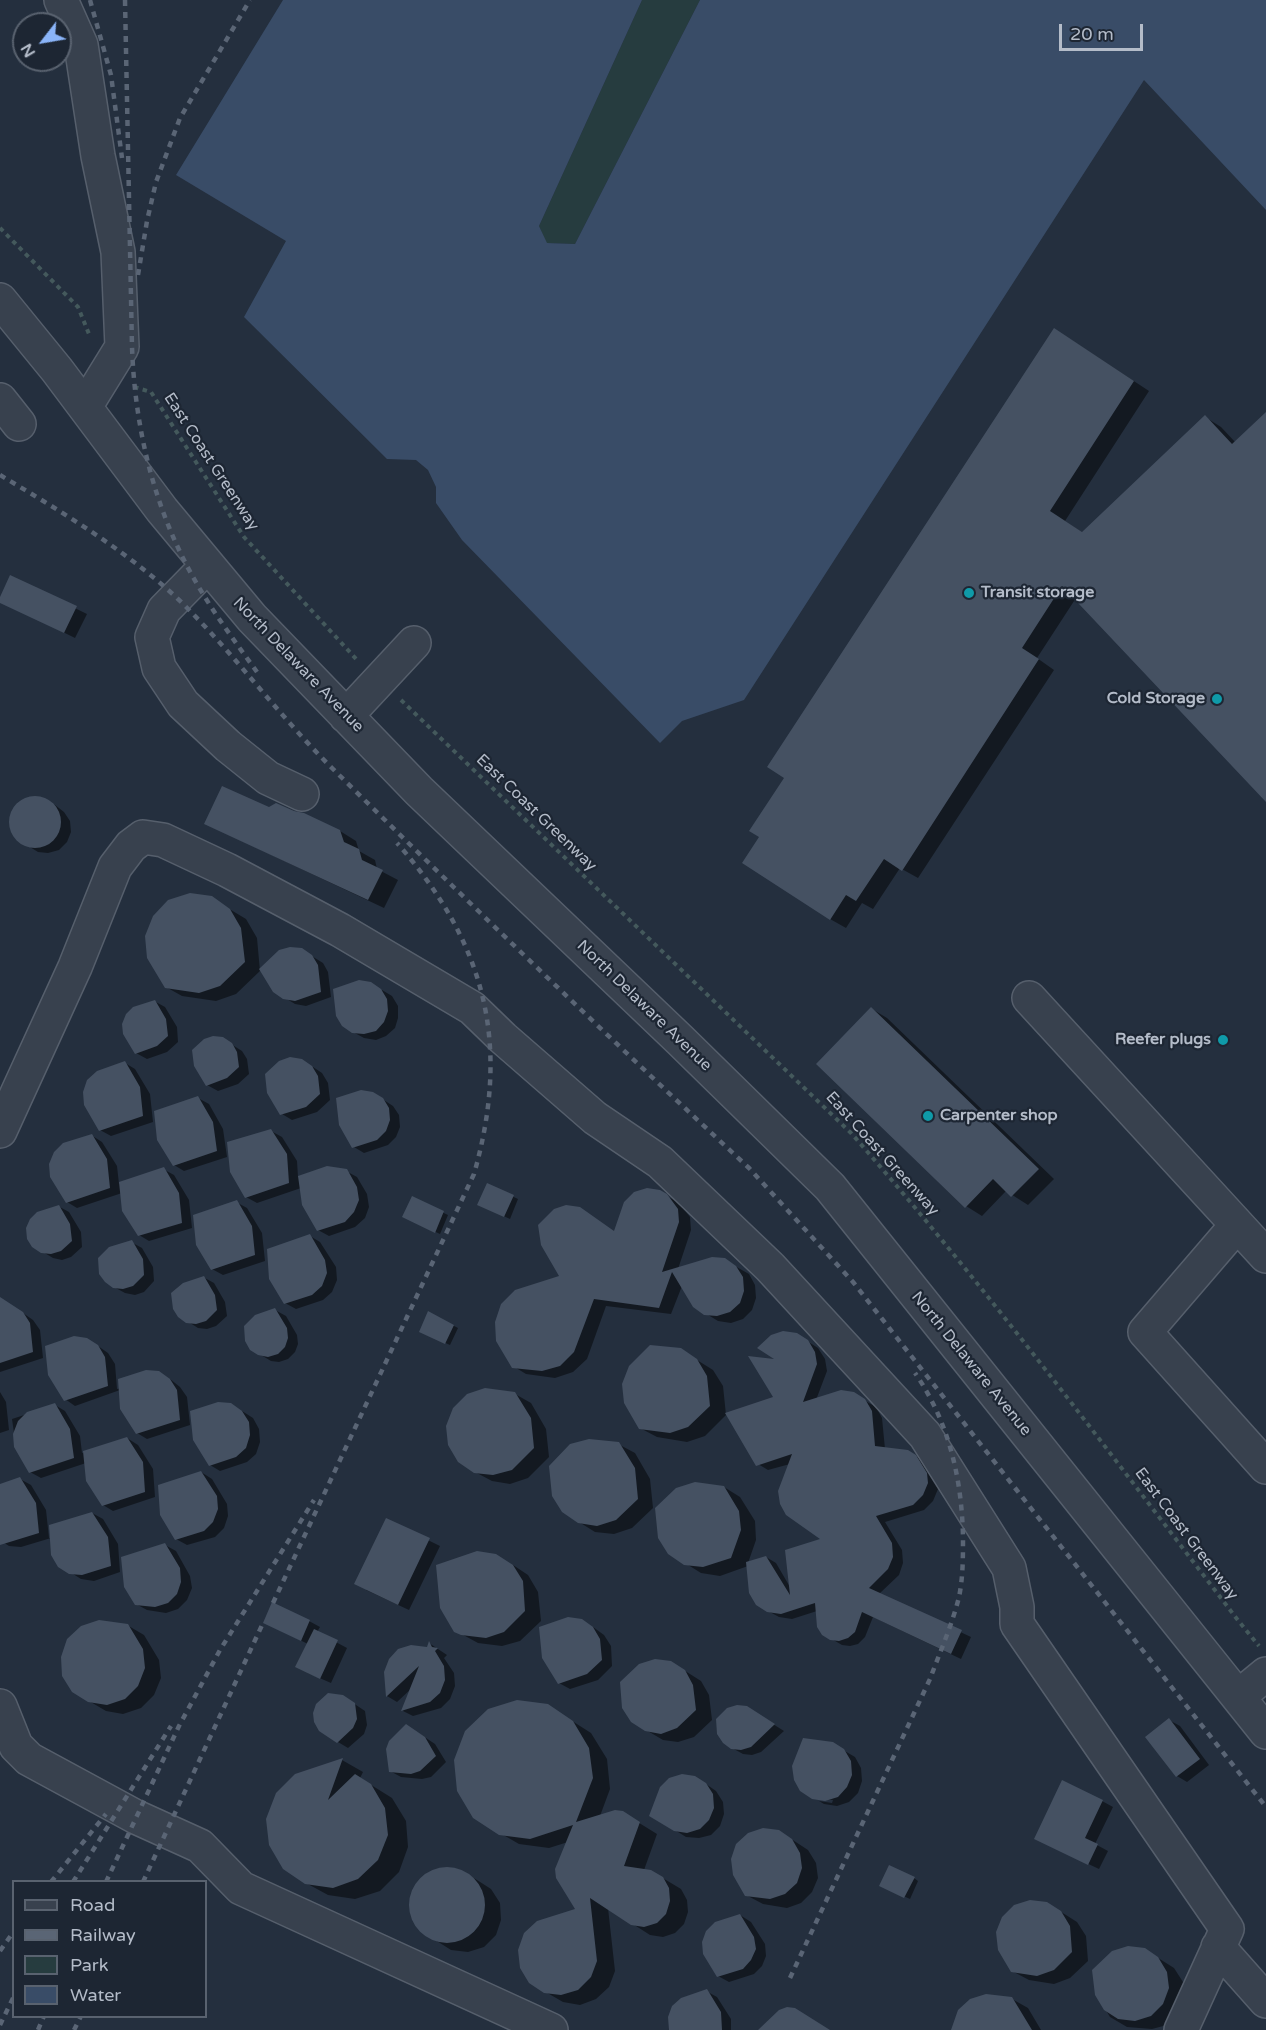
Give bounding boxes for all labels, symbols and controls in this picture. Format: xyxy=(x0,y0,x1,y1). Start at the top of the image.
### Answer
north arrow xyxy=(12,12,72,72)
scale bar xyxy=(1062,12,1146,50)
text: 20 m xyxy=(1070,23,1114,45)
text: N xyxy=(16,40,40,61)
street label: East Coast Greenway xyxy=(159,390,263,534)
place label: Transit storage xyxy=(981,583,1094,603)
marker: Transit storage xyxy=(962,586,976,600)
street label: North Delaware Avenue xyxy=(229,594,367,736)
place label: Cold Storage xyxy=(1107,689,1205,709)
marker: Cold Storage xyxy=(1210,692,1224,706)
street label: East Coast Greenway xyxy=(472,750,600,876)
street label: North Delaware Avenue xyxy=(573,937,715,1075)
place label: Reefer plugs xyxy=(1115,1030,1211,1050)
marker: Reefer plugs xyxy=(1216,1033,1230,1047)
street label: East Coast Greenway xyxy=(821,1088,943,1220)
place label: Carpenter shop xyxy=(940,1106,1058,1126)
marker: Carpenter shop xyxy=(921,1109,935,1123)
street label: North Delaware Avenue xyxy=(907,1288,1035,1440)
street label: East Coast Greenway xyxy=(1130,1464,1242,1604)
legend xyxy=(12,1880,207,2018)
text: Road xyxy=(70,1894,115,1916)
text: Railway xyxy=(70,1924,136,1946)
text: Park xyxy=(70,1954,108,1976)
text: Water xyxy=(70,1984,121,2006)

